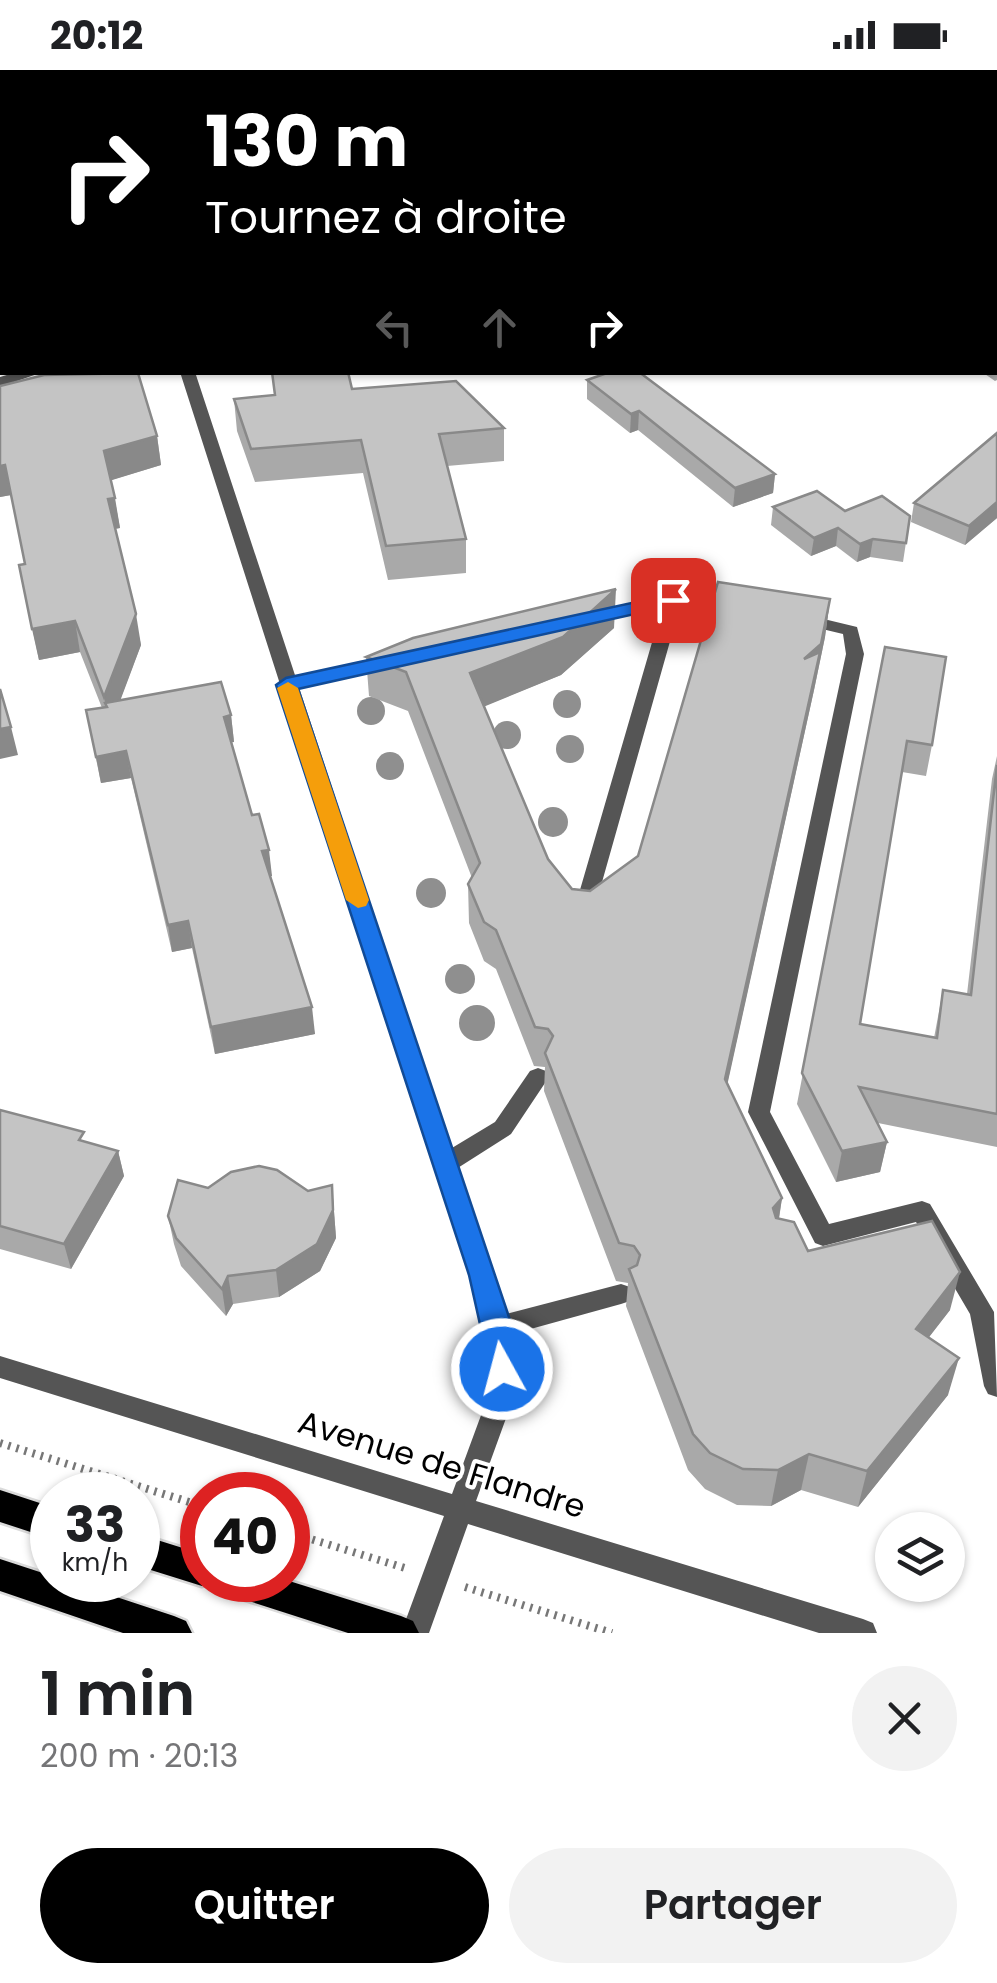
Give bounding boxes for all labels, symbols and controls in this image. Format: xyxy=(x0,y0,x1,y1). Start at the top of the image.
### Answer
text: 20:12 xyxy=(50,9,143,62)
text: 130 m xyxy=(205,92,408,191)
icon: right xyxy=(40,110,170,240)
text: Tournez à droite xyxy=(205,186,567,249)
icon: left xyxy=(367,300,422,355)
icon: ahead xyxy=(472,300,527,355)
icon: right xyxy=(577,300,632,355)
pin xyxy=(631,558,716,643)
icon: arrive xyxy=(646,573,701,628)
position arrow xyxy=(450,1317,554,1421)
street label: Avenue de Flandre xyxy=(293,1399,591,1529)
speed limit sign: 40 xyxy=(180,1472,310,1602)
text: 33 xyxy=(65,1489,125,1560)
map controls xyxy=(875,1512,965,1602)
button: layers xyxy=(875,1512,965,1602)
text: km/h xyxy=(62,1545,128,1580)
text: 1 min xyxy=(40,1652,195,1736)
button: close xyxy=(852,1666,957,1771)
text: 200 m · 20:13 xyxy=(40,1733,238,1778)
button: Quitter xyxy=(40,1848,489,1963)
button: Partager xyxy=(509,1848,957,1963)

